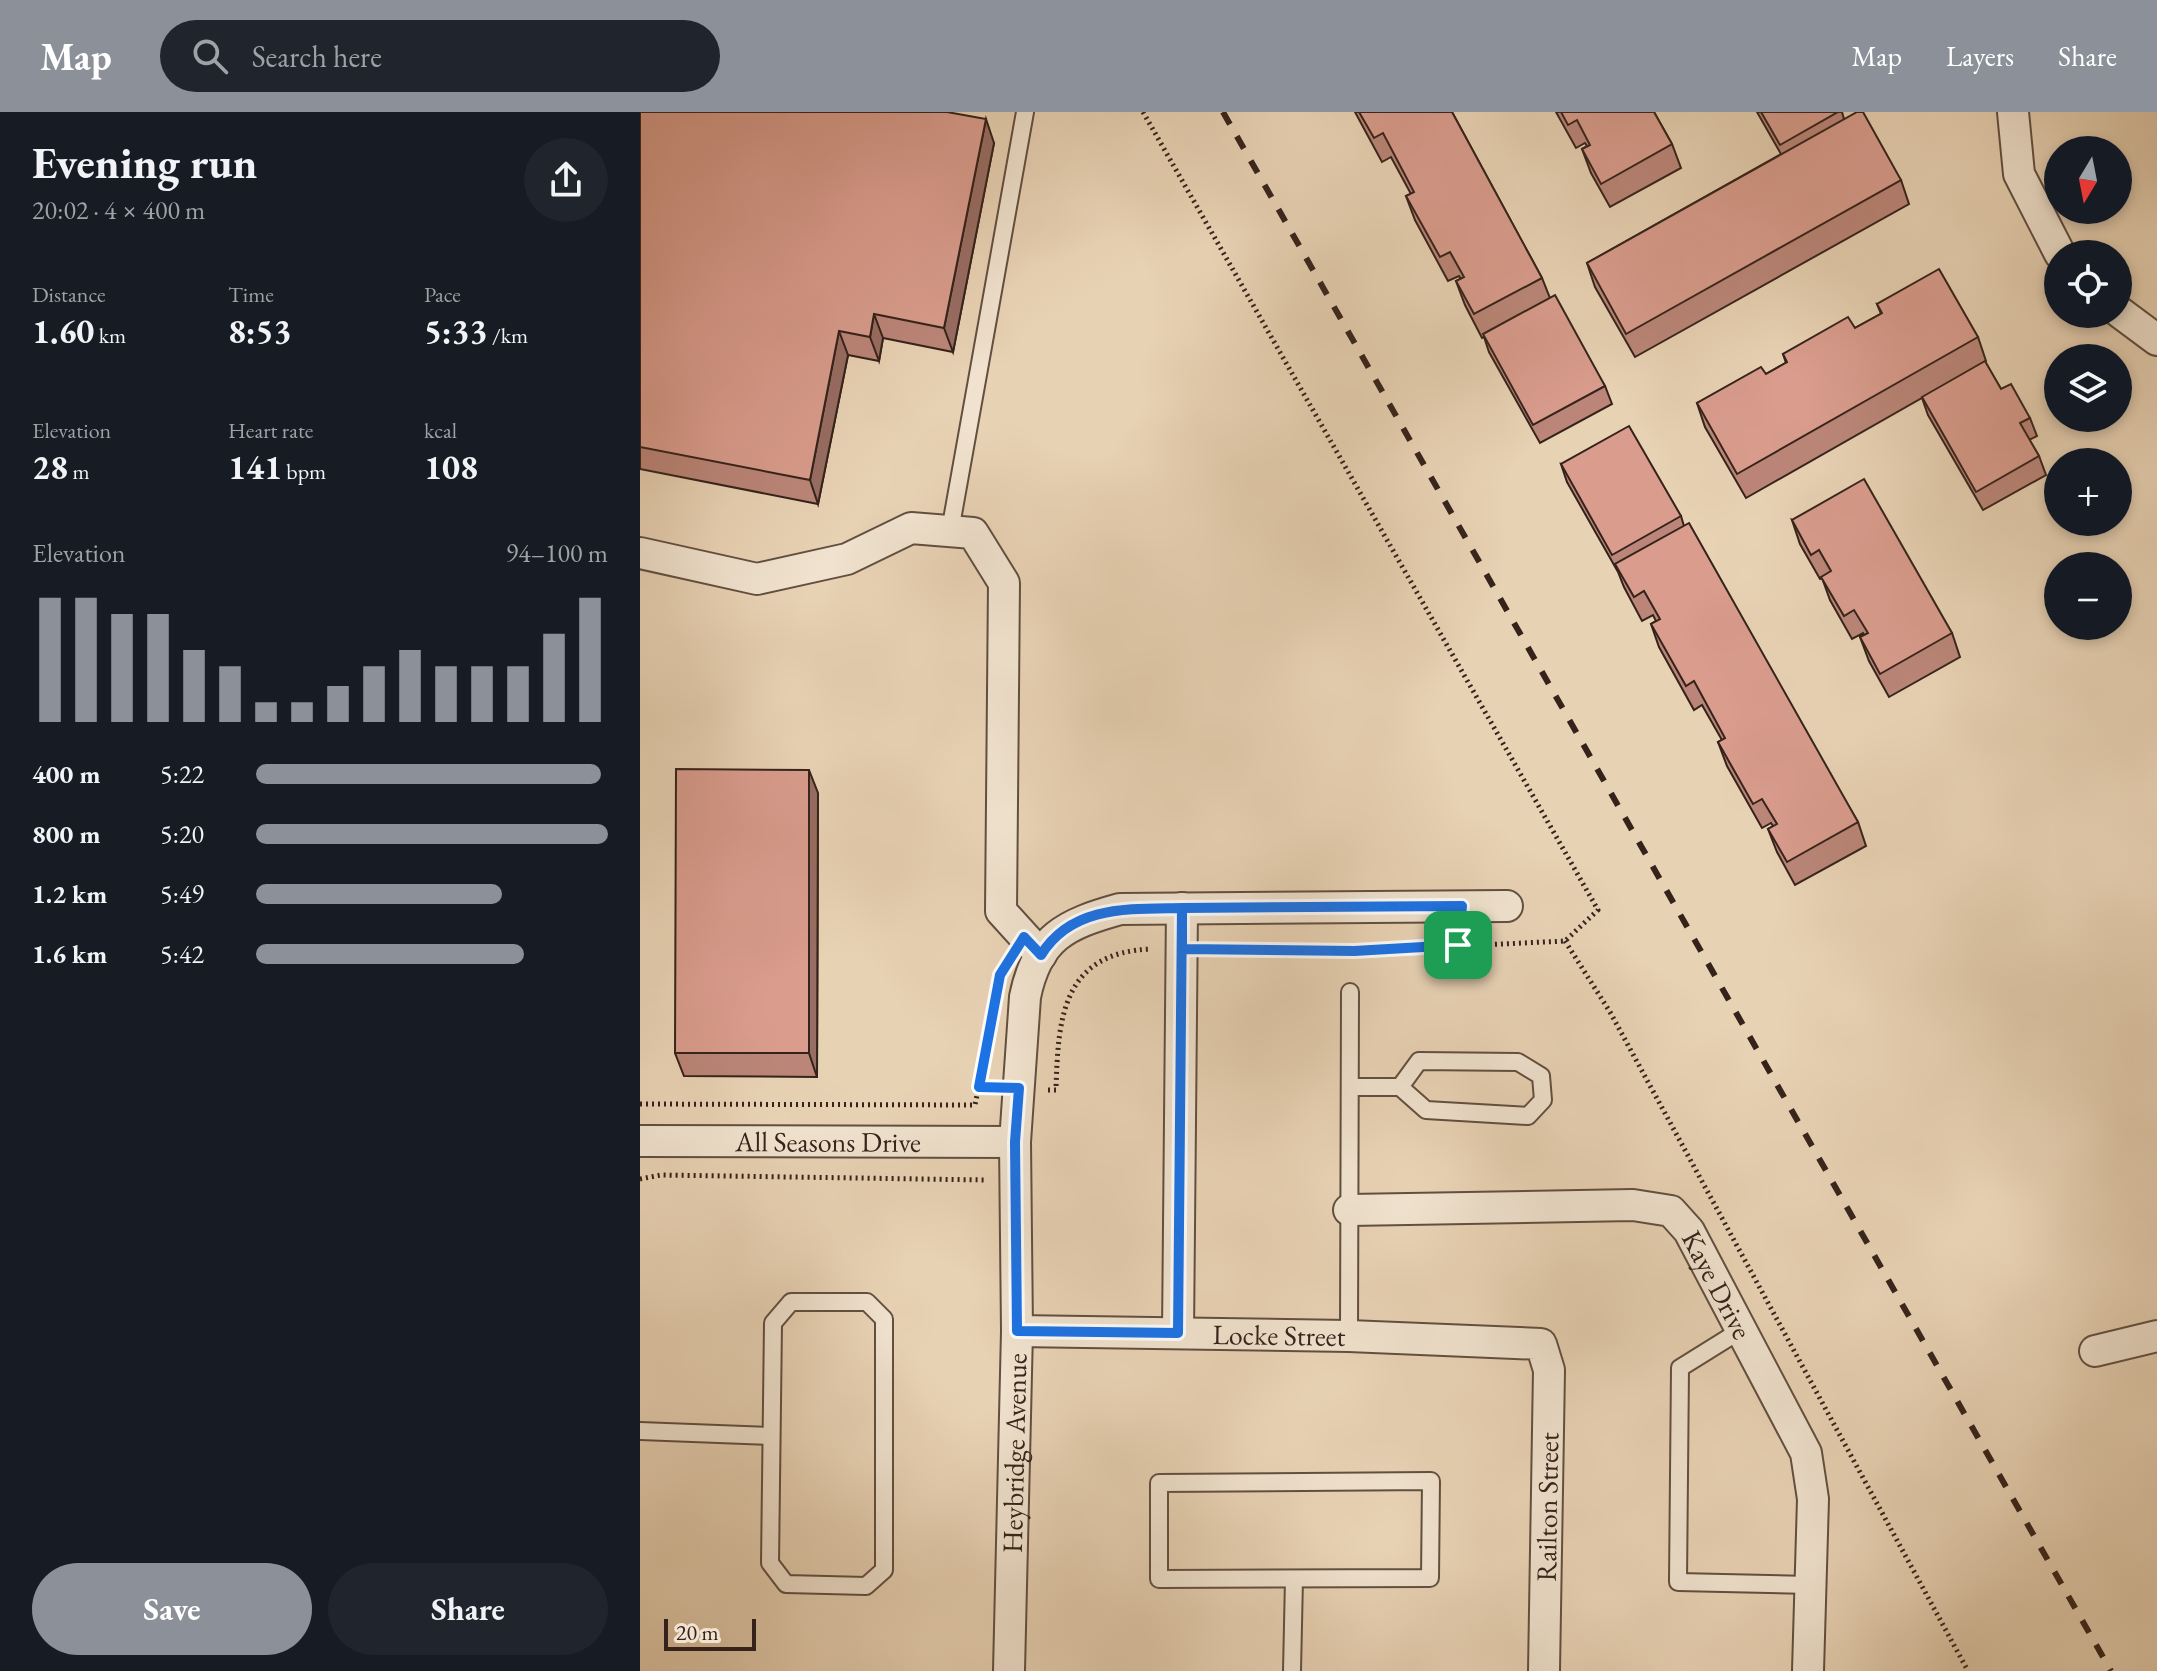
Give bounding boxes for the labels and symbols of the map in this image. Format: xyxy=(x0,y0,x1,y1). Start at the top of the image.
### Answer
north arrow xyxy=(2044,136,2132,224)
pin xyxy=(1424,911,1492,979)
street label: All Seasons Drive xyxy=(734,1123,921,1160)
street label: Kaye Drive xyxy=(1674,1224,1761,1345)
street label: Locke Street xyxy=(1212,1316,1346,1354)
street label: Heybridge Avenue xyxy=(994,1353,1034,1553)
street label: Railton Street xyxy=(1528,1432,1566,1582)
scale bar xyxy=(664,1615,756,1651)

